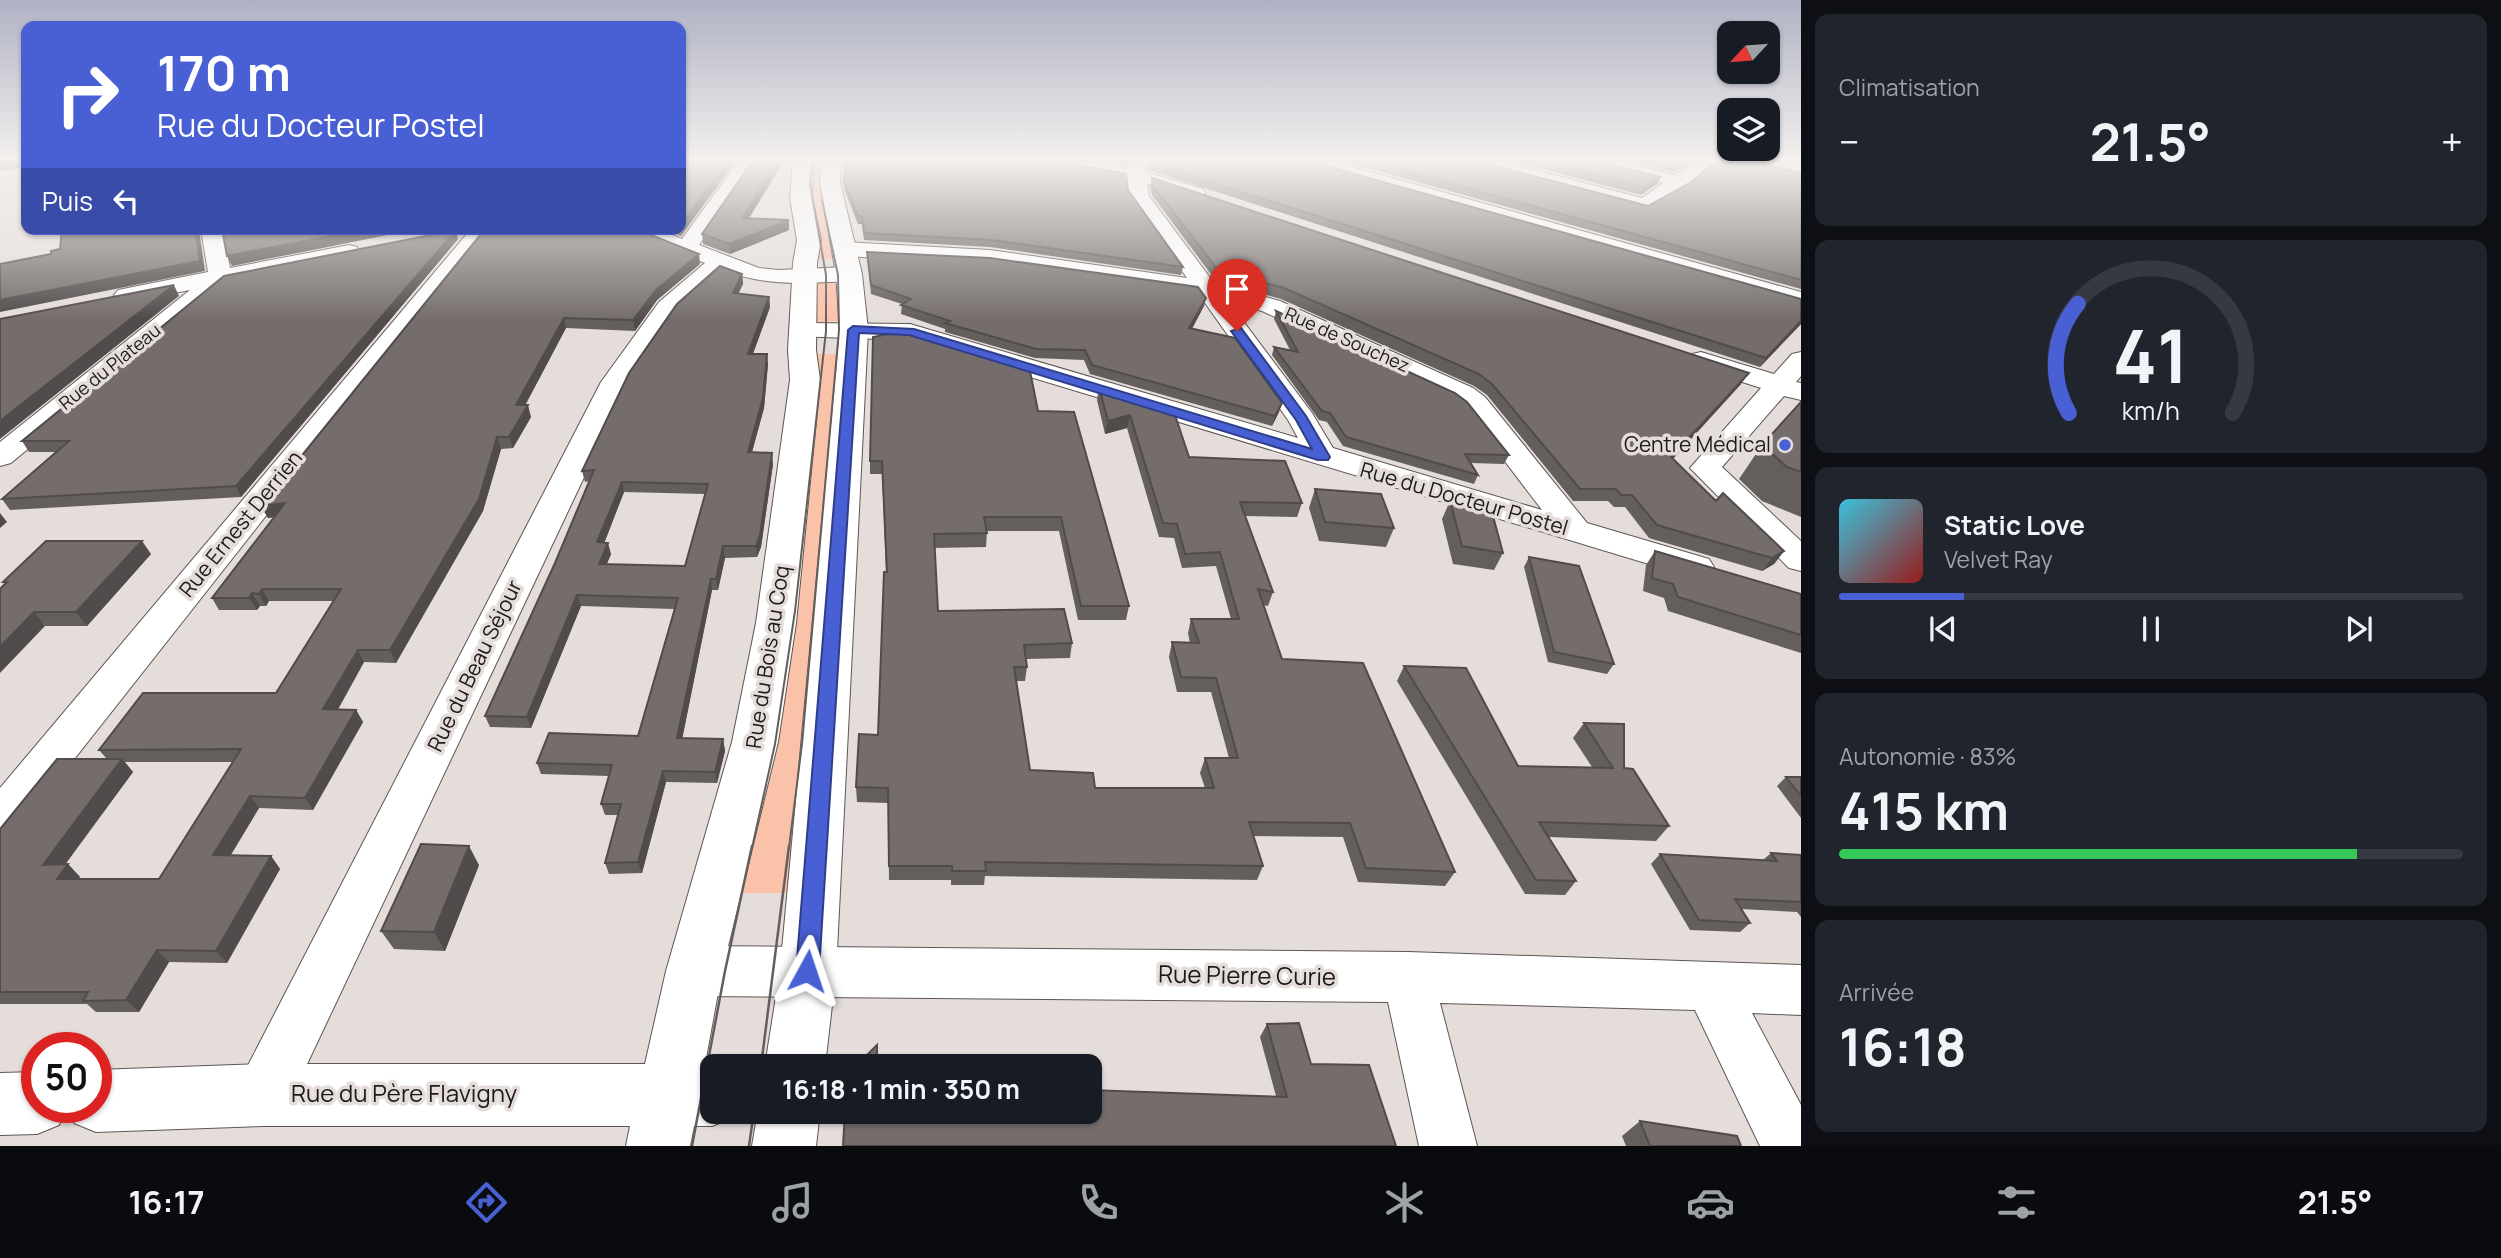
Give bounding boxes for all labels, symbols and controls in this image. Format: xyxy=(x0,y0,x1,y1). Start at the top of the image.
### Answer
north arrow xyxy=(1717,21,1780,84)
map controls xyxy=(1717,21,1780,161)
text: 170 m xyxy=(157,39,291,106)
icon: right xyxy=(42,49,133,140)
text: Climatisation xyxy=(1839,71,1980,103)
button: layers xyxy=(1717,98,1780,161)
text: Rue du Docteur Postel xyxy=(157,103,485,147)
text: 21.5° xyxy=(2090,106,2211,177)
text: − xyxy=(1839,115,1860,167)
text: + xyxy=(2441,115,2463,167)
icon: left xyxy=(107,182,145,220)
text: Puis xyxy=(42,183,93,219)
pin xyxy=(1207,259,1267,331)
icon: arrive xyxy=(1218,270,1256,308)
street label: Rue de Souchez xyxy=(1281,301,1414,377)
text: 41 xyxy=(2113,305,2189,405)
street label: Rue du Plateau xyxy=(54,318,165,415)
text: km/h xyxy=(2122,392,2180,427)
place label: Centre Médical xyxy=(1624,430,1771,458)
marker: Centre Médical xyxy=(1777,437,1793,453)
street label: Rue Ernest Derrien xyxy=(172,444,308,602)
street label: Rue du Docteur Postel xyxy=(1357,455,1572,541)
text: Static Love xyxy=(1944,507,2085,543)
text: Velvet Ray xyxy=(1944,543,2053,575)
street label: Rue du Bois au Coq xyxy=(739,563,795,750)
street label: Rue du Beau Séjour xyxy=(420,575,528,756)
icon: previous xyxy=(1924,610,1962,648)
icon: pause xyxy=(2132,610,2170,648)
icon: next xyxy=(2340,610,2378,648)
text: Autonomie · 83% xyxy=(1839,740,2016,772)
text: 415 km xyxy=(1839,775,2009,846)
position arrow xyxy=(770,934,844,1008)
street label: Rue Pierre Curie xyxy=(1158,956,1336,993)
text: Arrivée xyxy=(1839,976,1914,1008)
text: 16:18 xyxy=(1839,1011,1967,1082)
speed limit sign: 50 xyxy=(21,1032,112,1123)
text: 16:18 · 1 min · 350 m xyxy=(782,1071,1020,1107)
street label: Rue du Père Flavigny xyxy=(291,1076,517,1109)
icon: directions xyxy=(462,1178,511,1227)
icon: music xyxy=(768,1178,817,1227)
icon: phone xyxy=(1074,1178,1123,1227)
icon: climate xyxy=(1380,1178,1429,1227)
icon: car xyxy=(1686,1178,1735,1227)
icon: filters xyxy=(1992,1178,2041,1227)
text: 16:17 xyxy=(129,1180,204,1224)
text: 21.5° xyxy=(2298,1180,2372,1224)

